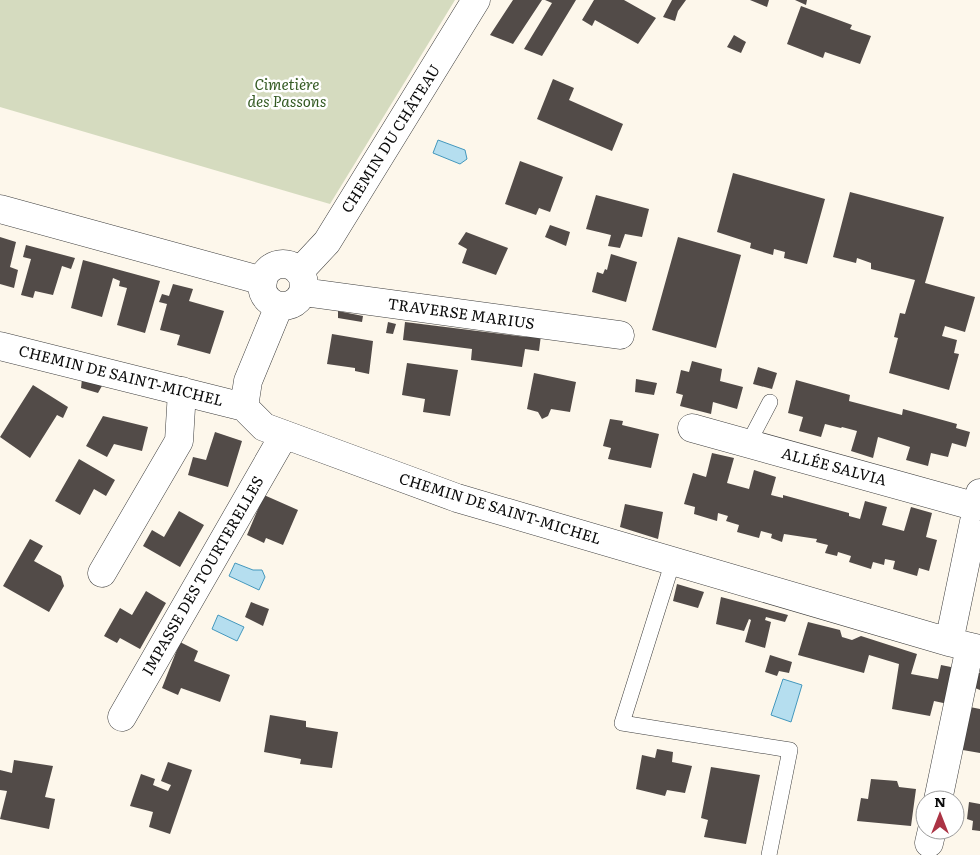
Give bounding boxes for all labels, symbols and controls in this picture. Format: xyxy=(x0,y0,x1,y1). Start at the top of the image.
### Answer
street label: CHEMIN DU CHÂTEAU xyxy=(335,59,445,217)
park label: Cimetière des Passons xyxy=(248,72,326,112)
street label: TRAVERSE MARIUS xyxy=(386,291,536,334)
street label: CHEMIN DE SAINT-MICHEL xyxy=(16,338,226,411)
street label: ALLÉE SALVIA xyxy=(779,440,890,491)
street label: CHEMIN DE SAINT-MICHEL xyxy=(396,466,604,549)
street label: IMPASSE DES TOURTERELLES xyxy=(135,471,268,679)
north arrow xyxy=(915,790,965,840)
text: N xyxy=(934,791,946,811)

